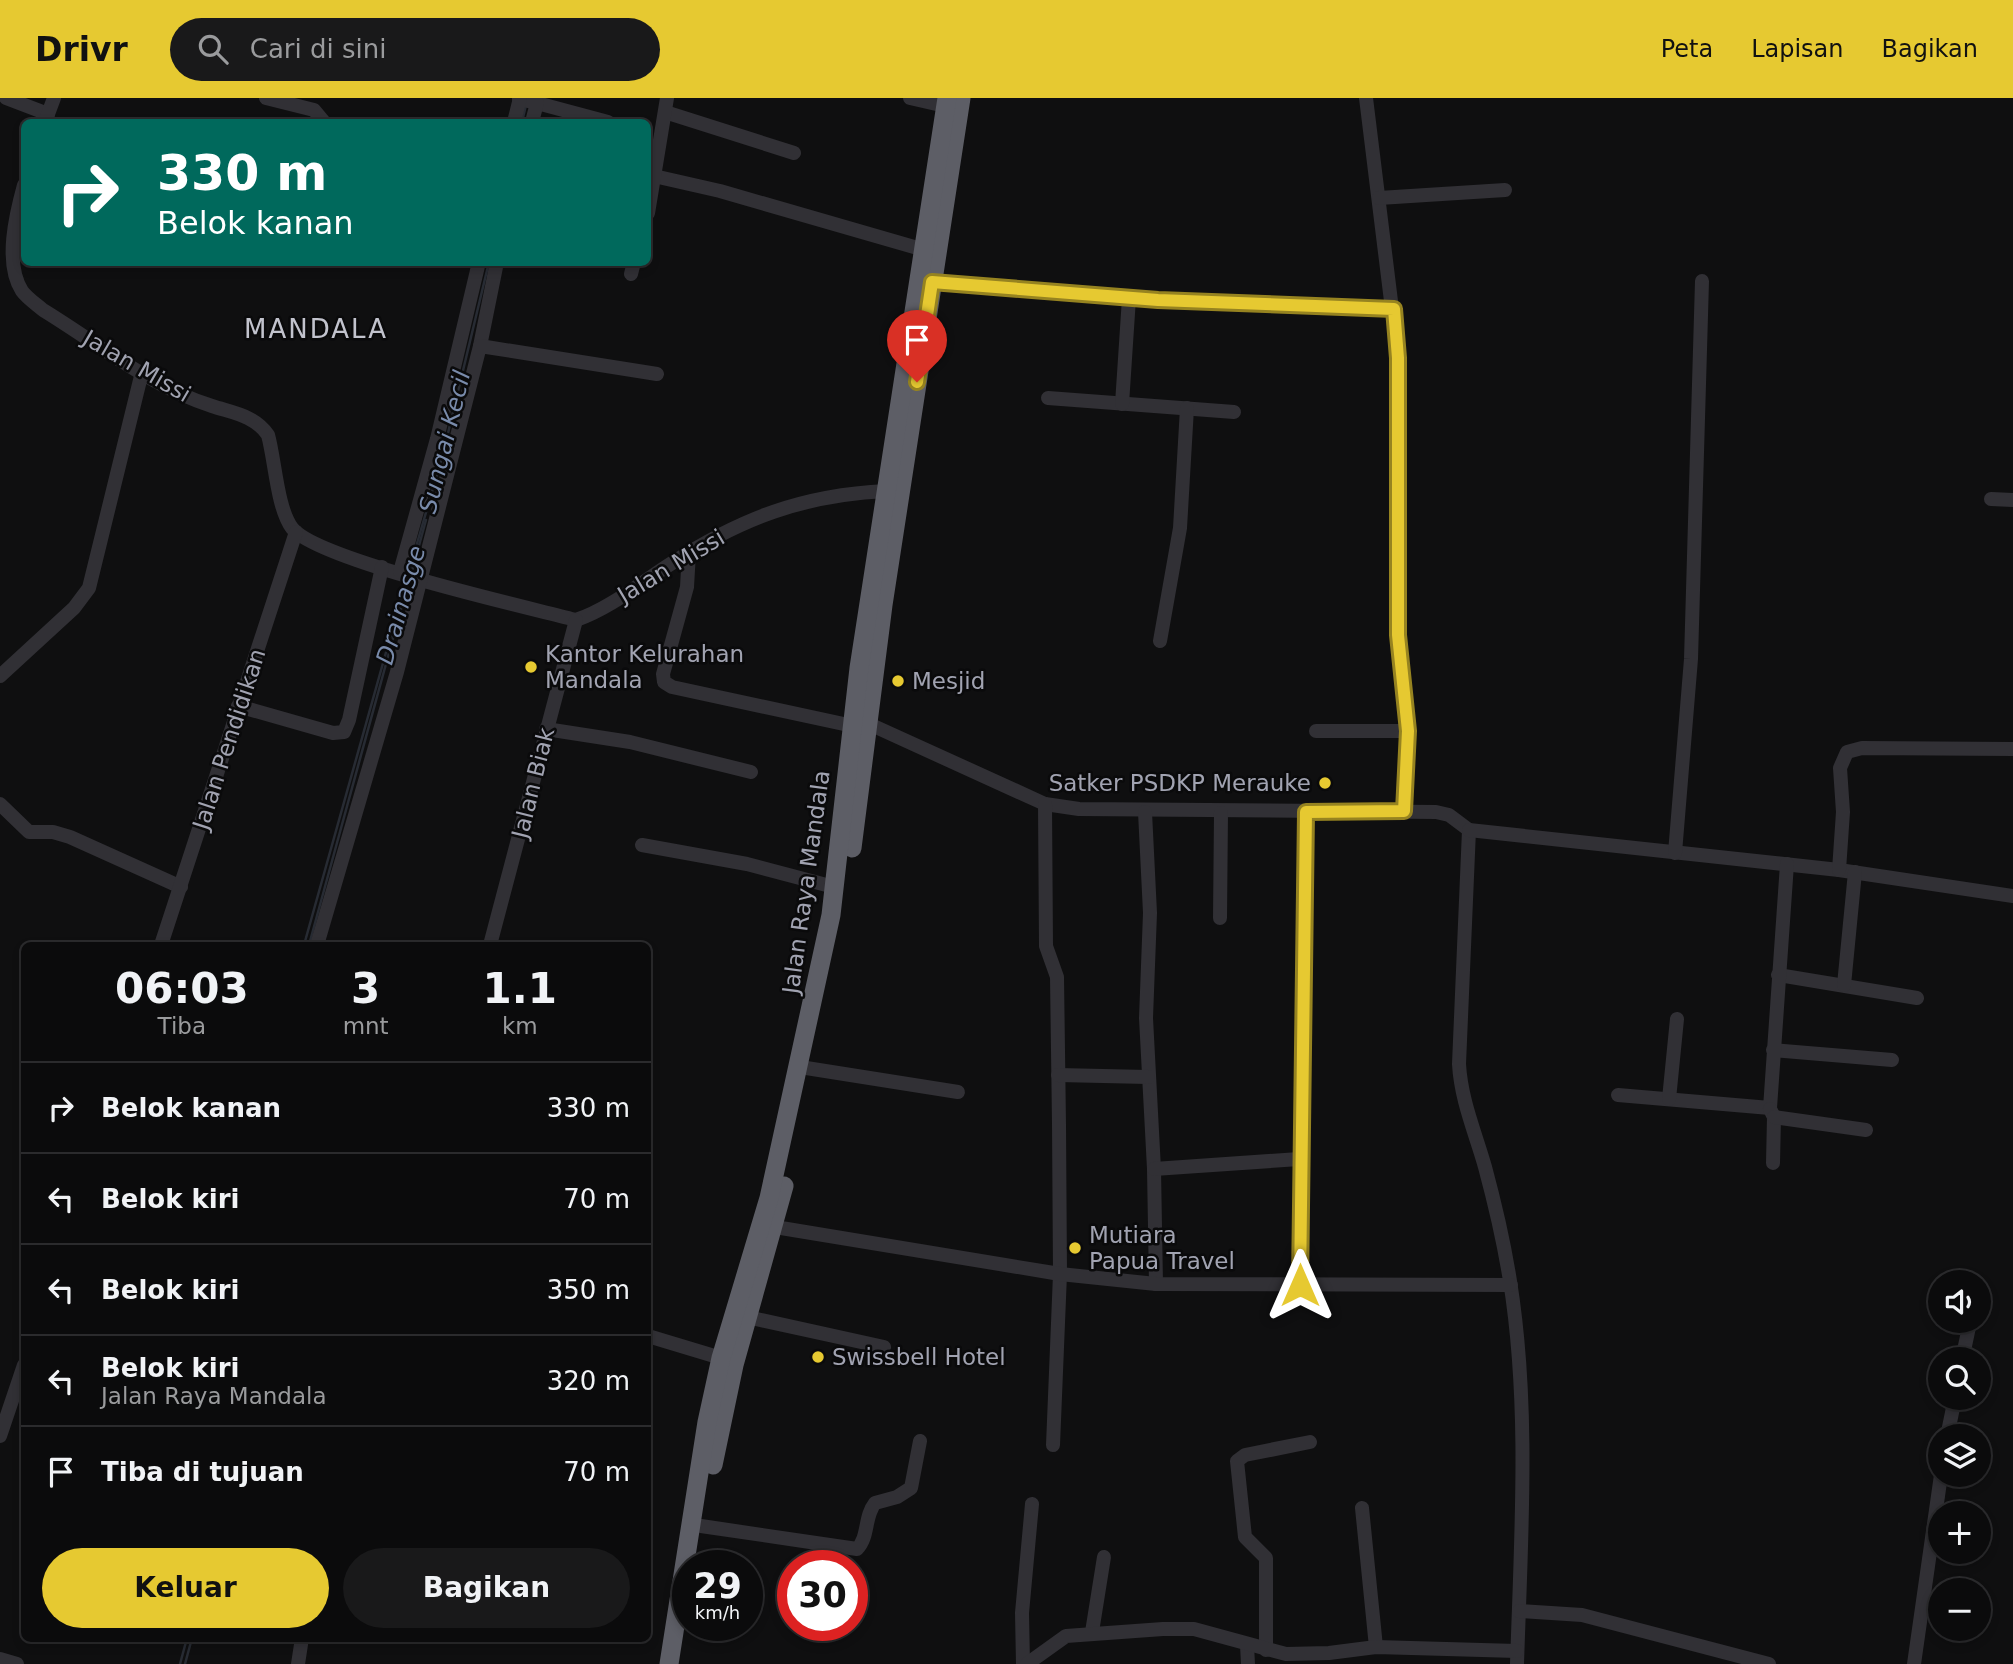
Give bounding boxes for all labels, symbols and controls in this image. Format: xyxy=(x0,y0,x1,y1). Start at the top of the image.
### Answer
search box xyxy=(170,18,660,81)
text: Drivr xyxy=(35,30,128,69)
icon: search xyxy=(194,30,232,68)
text: Cari di sini xyxy=(250,34,387,64)
text: Peta xyxy=(1661,35,1713,63)
text: Lapisan xyxy=(1751,35,1844,63)
text: Bagikan xyxy=(1882,35,1978,63)
text: 330 m xyxy=(157,145,327,202)
icon: right xyxy=(42,147,133,238)
text: Belok kanan xyxy=(157,204,354,242)
pin xyxy=(887,310,947,382)
district label: MANDALA xyxy=(244,314,388,344)
icon: arrive xyxy=(898,321,936,359)
street label: Jalan Missi xyxy=(77,324,195,407)
water label: Sungai Kecil xyxy=(414,367,476,516)
street label: Jalan Missi xyxy=(611,524,729,609)
water label: Drainasge xyxy=(371,542,431,668)
place label: Kantor Kelurahan Mandala xyxy=(545,641,744,693)
street label: Jalan Pendidikan xyxy=(187,645,271,835)
marker: Kantor Kelurahan Mandala xyxy=(523,659,539,675)
place label: Mesjid xyxy=(912,668,985,694)
marker: Mesjid xyxy=(890,673,906,689)
street label: Jalan Biak xyxy=(506,724,559,843)
street label: Jalan Raya Mandala xyxy=(777,769,835,997)
place label: Satker PSDKP Merauke xyxy=(1049,770,1311,796)
marker: Satker PSDKP Merauke xyxy=(1317,775,1333,791)
text: 06:03 xyxy=(115,964,249,1013)
text: 3 xyxy=(351,964,380,1013)
text: 1.1 xyxy=(483,964,557,1013)
text: Tiba xyxy=(158,1013,206,1039)
text: mnt xyxy=(343,1013,389,1039)
text: km xyxy=(502,1013,538,1039)
icon: right xyxy=(42,1089,80,1127)
text: Belok kanan xyxy=(101,1093,281,1123)
text: 330 m xyxy=(547,1093,630,1123)
icon: left xyxy=(42,1180,80,1218)
text: Belok kiri xyxy=(101,1184,240,1214)
text: 70 m xyxy=(563,1184,630,1214)
place label: Mutiara Papua Travel xyxy=(1089,1222,1235,1274)
marker: Mutiara Papua Travel xyxy=(1067,1240,1083,1256)
position arrow xyxy=(1263,1248,1337,1322)
map controls xyxy=(1928,1270,1991,1641)
button: sound xyxy=(1928,1270,1991,1333)
icon: left xyxy=(42,1271,80,1309)
text: Belok kiri xyxy=(101,1275,240,1305)
text: 350 m xyxy=(547,1275,630,1305)
place label: Swissbell Hotel xyxy=(832,1344,1006,1370)
button: search xyxy=(1928,1347,1991,1410)
marker: Swissbell Hotel xyxy=(810,1349,826,1365)
text: Belok kiri xyxy=(101,1353,240,1383)
icon: left xyxy=(42,1362,80,1400)
text: 320 m xyxy=(547,1366,630,1396)
text: Jalan Raya Mandala xyxy=(101,1383,327,1409)
button: layers xyxy=(1928,1424,1991,1487)
icon: arrive xyxy=(42,1453,80,1491)
text: Tiba di tujuan xyxy=(101,1457,304,1487)
text: 70 m xyxy=(563,1457,630,1487)
button: + xyxy=(1928,1501,1991,1564)
button: Keluar xyxy=(42,1548,329,1628)
button: Bagikan xyxy=(343,1548,630,1628)
speed limit sign: 30 xyxy=(777,1550,868,1641)
text: 29 xyxy=(693,1566,742,1606)
button: − xyxy=(1928,1578,1991,1641)
text: km/h xyxy=(695,1602,740,1623)

